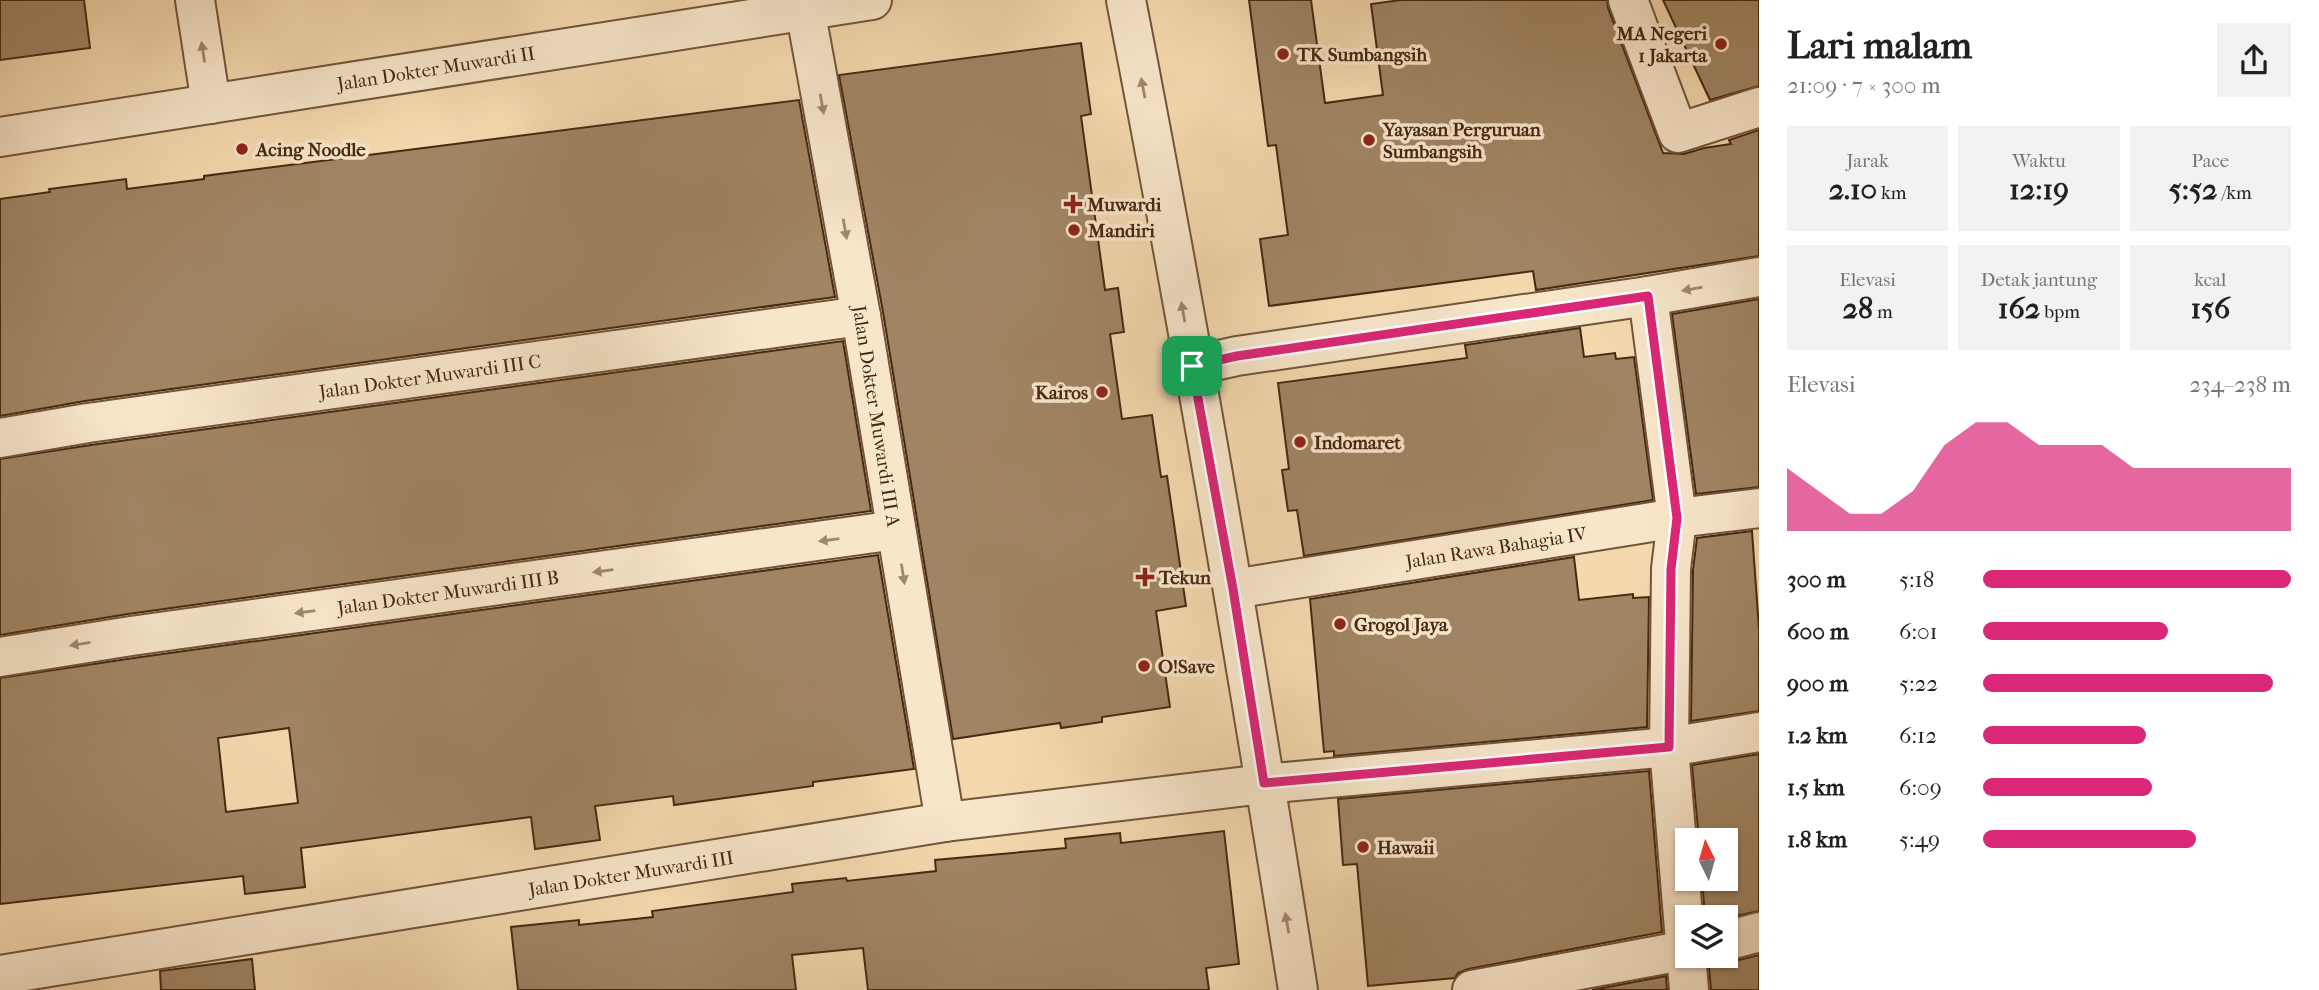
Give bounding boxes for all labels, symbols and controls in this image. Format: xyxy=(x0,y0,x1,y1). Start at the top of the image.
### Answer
place label: MA Negeri 1 Jakarta xyxy=(1616,23,1708,67)
text: Lari malam xyxy=(1787,23,1972,68)
button: share xyxy=(2217,23,2291,97)
marker: MA Negeri 1 Jakarta xyxy=(1713,36,1729,52)
one-way arrow xyxy=(197,41,208,63)
street label: Jalan Dokter Muwardi II xyxy=(334,42,537,96)
place label: TK Sumbangsih xyxy=(1296,44,1427,66)
marker: TK Sumbangsih xyxy=(1275,46,1291,62)
text: 21:09 · 7 × 300 m xyxy=(1787,72,1941,99)
one-way arrow xyxy=(1137,77,1148,99)
one-way arrow xyxy=(817,93,828,115)
place label: Yayasan Perguruan Sumbangsih xyxy=(1382,119,1542,163)
marker: Yayasan Perguruan Sumbangsih xyxy=(1361,132,1377,148)
place label: Acing Noodle xyxy=(255,139,366,161)
marker: Acing Noodle xyxy=(234,141,250,157)
text: Jarak xyxy=(1847,150,1889,172)
text: Waktu xyxy=(2012,150,2066,172)
text: Pace xyxy=(2191,150,2229,172)
text: 2.10 xyxy=(1829,172,1877,207)
text: 12:19 xyxy=(2009,172,2069,207)
text: 5:52 xyxy=(2169,172,2217,207)
text: km xyxy=(1877,182,1907,204)
text: /km xyxy=(2217,182,2252,204)
place label: Muwardi xyxy=(1086,194,1162,216)
marker: Muwardi xyxy=(1065,196,1081,212)
one-way arrow xyxy=(840,218,851,240)
place label: Mandiri xyxy=(1087,220,1155,242)
marker: Mandiri xyxy=(1066,222,1082,238)
text: Elevasi xyxy=(1839,269,1896,291)
text: Detak jantung xyxy=(1981,269,2097,291)
text: kcal xyxy=(2194,269,2226,291)
one-way arrow xyxy=(1681,284,1703,295)
text: 28 xyxy=(1842,291,1873,326)
text: 162 xyxy=(1998,291,2040,326)
text: 156 xyxy=(2190,291,2230,326)
one-way arrow xyxy=(1177,301,1188,323)
text: m xyxy=(1873,301,1893,323)
text: bpm xyxy=(2040,301,2080,323)
street label: Jalan Dokter Muwardi III A xyxy=(847,302,904,529)
pin xyxy=(1162,336,1222,396)
icon: arrive xyxy=(1173,347,1211,385)
street label: Jalan Dokter Muwardi III C xyxy=(316,350,543,404)
text: Elevasi xyxy=(1787,371,1856,398)
text: 234–238 m xyxy=(2189,371,2291,398)
place label: Kairos xyxy=(1035,382,1088,404)
marker: Kairos xyxy=(1094,384,1110,400)
place label: Indomaret xyxy=(1314,432,1401,454)
marker: Indomaret xyxy=(1292,434,1308,450)
street label: Jalan Rawa Bahagia IV xyxy=(1402,523,1589,573)
one-way arrow xyxy=(817,534,839,545)
one-way arrow xyxy=(898,563,909,585)
one-way arrow xyxy=(592,565,614,576)
text: 300 m xyxy=(1787,566,1846,593)
text: 5:18 xyxy=(1899,566,1934,593)
street label: Jalan Dokter Muwardi III B xyxy=(334,567,561,620)
place label: Tekun xyxy=(1158,567,1212,589)
marker: Tekun xyxy=(1137,569,1153,585)
one-way arrow xyxy=(294,606,316,617)
place label: Grogol Jaya xyxy=(1354,614,1449,636)
marker: Grogol Jaya xyxy=(1332,616,1348,632)
text: 600 m xyxy=(1787,618,1849,645)
text: 6:01 xyxy=(1899,618,1938,645)
one-way arrow xyxy=(69,639,91,650)
place label: O!Save xyxy=(1158,656,1216,678)
marker: O!Save xyxy=(1136,658,1152,674)
text: 900 m xyxy=(1787,670,1849,697)
text: 5:22 xyxy=(1899,670,1938,697)
text: 1.2 km xyxy=(1787,722,1847,749)
text: 6:12 xyxy=(1899,722,1937,749)
text: 1.5 km xyxy=(1787,774,1845,801)
text: 6:09 xyxy=(1899,774,1942,801)
text: 1.8 km xyxy=(1787,826,1847,853)
text: 5:49 xyxy=(1899,826,1940,853)
north arrow xyxy=(1675,828,1738,891)
map controls xyxy=(1675,828,1738,968)
place label: Hawaii xyxy=(1377,837,1435,859)
marker: Hawaii xyxy=(1355,839,1371,855)
street label: Jalan Dokter Muwardi III xyxy=(525,847,735,901)
button: layers xyxy=(1675,905,1738,968)
one-way arrow xyxy=(1281,912,1292,934)

